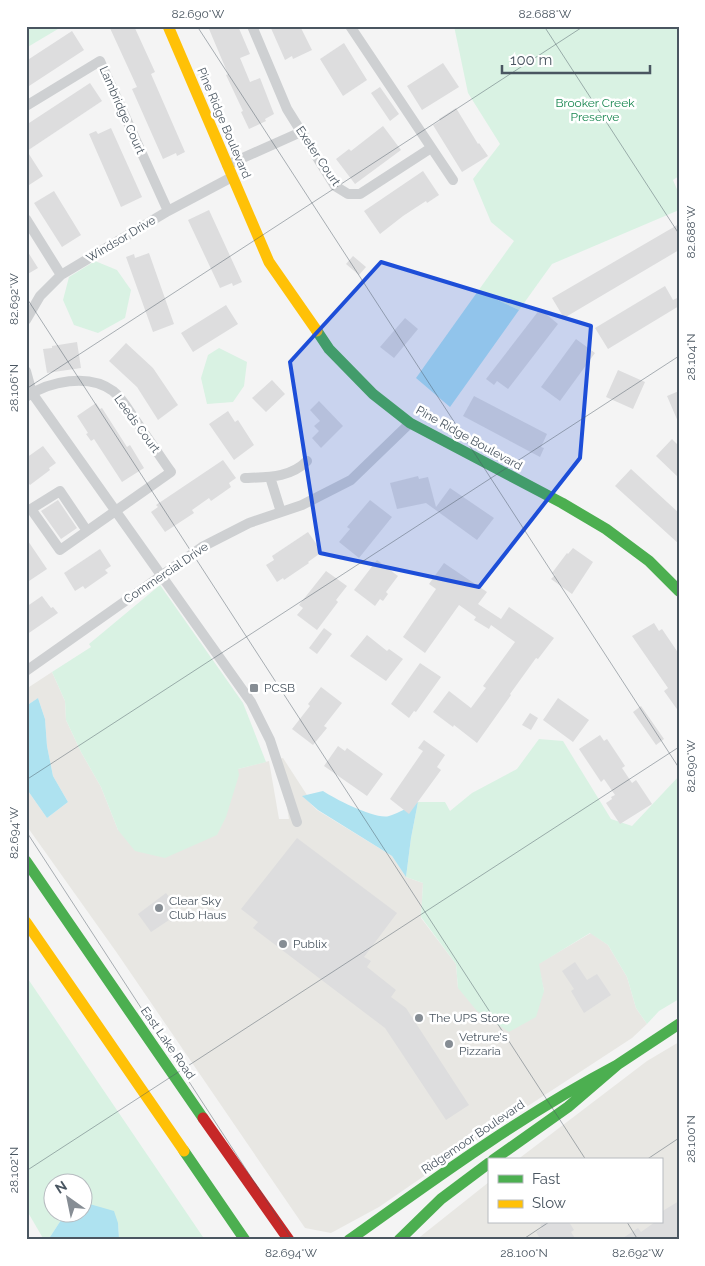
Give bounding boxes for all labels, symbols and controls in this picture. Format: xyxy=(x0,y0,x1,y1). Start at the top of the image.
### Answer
text: 82.690°W xyxy=(172,7,225,21)
text: 82.688°W xyxy=(519,7,572,21)
scale bar xyxy=(502,42,650,74)
text: 100 m xyxy=(510,51,552,69)
street label: Lambridge Court xyxy=(96,64,148,156)
street label: Pine Ridge Boulevard xyxy=(194,65,254,181)
park label: Brooker Creek Preserve xyxy=(555,96,635,124)
street label: Exeter Court xyxy=(293,124,343,188)
text: 82.688°W xyxy=(684,205,698,258)
street label: Windsor Drive xyxy=(84,213,158,265)
text: 82.692°W xyxy=(7,273,21,325)
text: 28.104°N xyxy=(684,334,698,380)
text: 28.106°N xyxy=(7,364,21,412)
street label: Leeds Court xyxy=(111,392,163,456)
street label: Pine Ridge Boulevard xyxy=(413,403,525,473)
street label: Commercial Drive xyxy=(121,540,211,606)
place label: PCSB xyxy=(264,681,295,695)
marker: PCSB xyxy=(248,682,260,694)
text: 82.690°W xyxy=(684,739,698,792)
text: 82.694°W xyxy=(7,807,21,859)
place label: Clear Sky Club Haus xyxy=(169,894,227,922)
marker: Clear Sky Club Haus xyxy=(153,902,165,914)
place label: Publix xyxy=(293,937,327,951)
marker: Publix xyxy=(277,938,289,950)
street label: East Lake Road xyxy=(138,1004,198,1082)
place label: The UPS Store xyxy=(429,1011,510,1025)
marker: The UPS Store xyxy=(413,1012,425,1024)
place label: Vetrure's Pizzaria xyxy=(459,1030,508,1058)
marker: Vetrure's Pizzaria xyxy=(443,1038,455,1050)
street label: Ridgemoor Boulevard xyxy=(419,1097,527,1177)
text: 28.100°N xyxy=(684,1115,698,1163)
text: 28.102°N xyxy=(7,1147,21,1193)
legend xyxy=(488,1158,662,1224)
text: Fast xyxy=(532,1170,560,1188)
north arrow xyxy=(42,1174,92,1224)
text: N xyxy=(52,1177,70,1197)
text: Slow xyxy=(532,1194,566,1212)
text: 82.694°W xyxy=(265,1246,317,1260)
text: 28.100°N xyxy=(500,1246,548,1260)
text: 82.692°W xyxy=(612,1246,664,1260)

